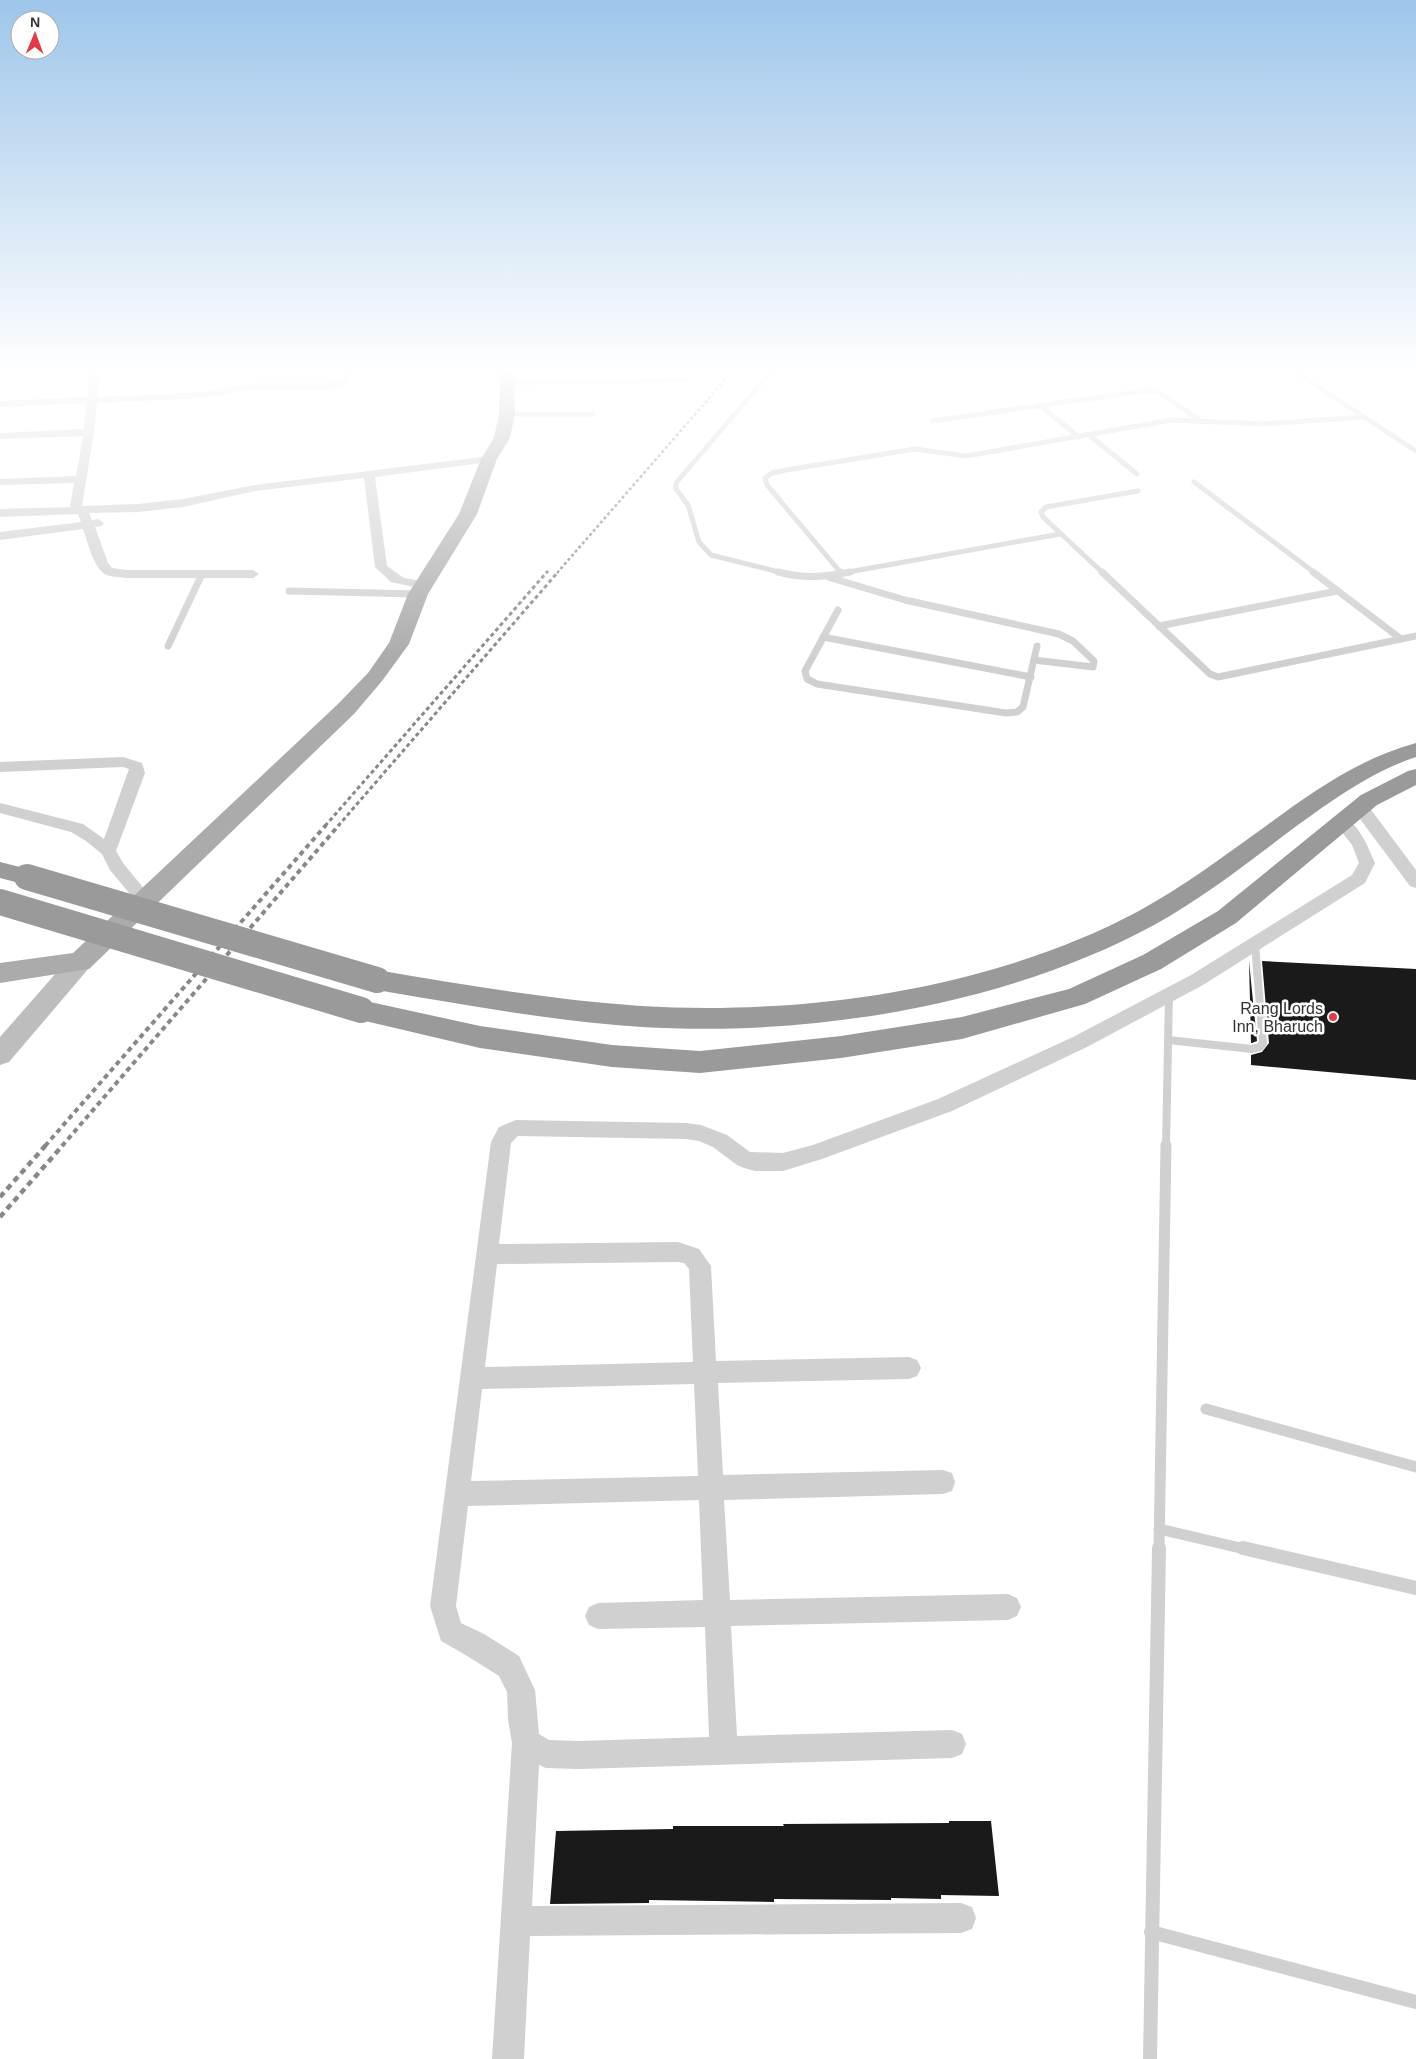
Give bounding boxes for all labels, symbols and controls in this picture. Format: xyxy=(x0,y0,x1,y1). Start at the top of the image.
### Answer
north arrow xyxy=(10,10,60,60)
text: N xyxy=(30,14,40,30)
place label: Rang Lords Inn, Bharuch xyxy=(1232,1000,1323,1035)
marker: Rang Lords Inn, Bharuch xyxy=(1327,1011,1339,1023)

